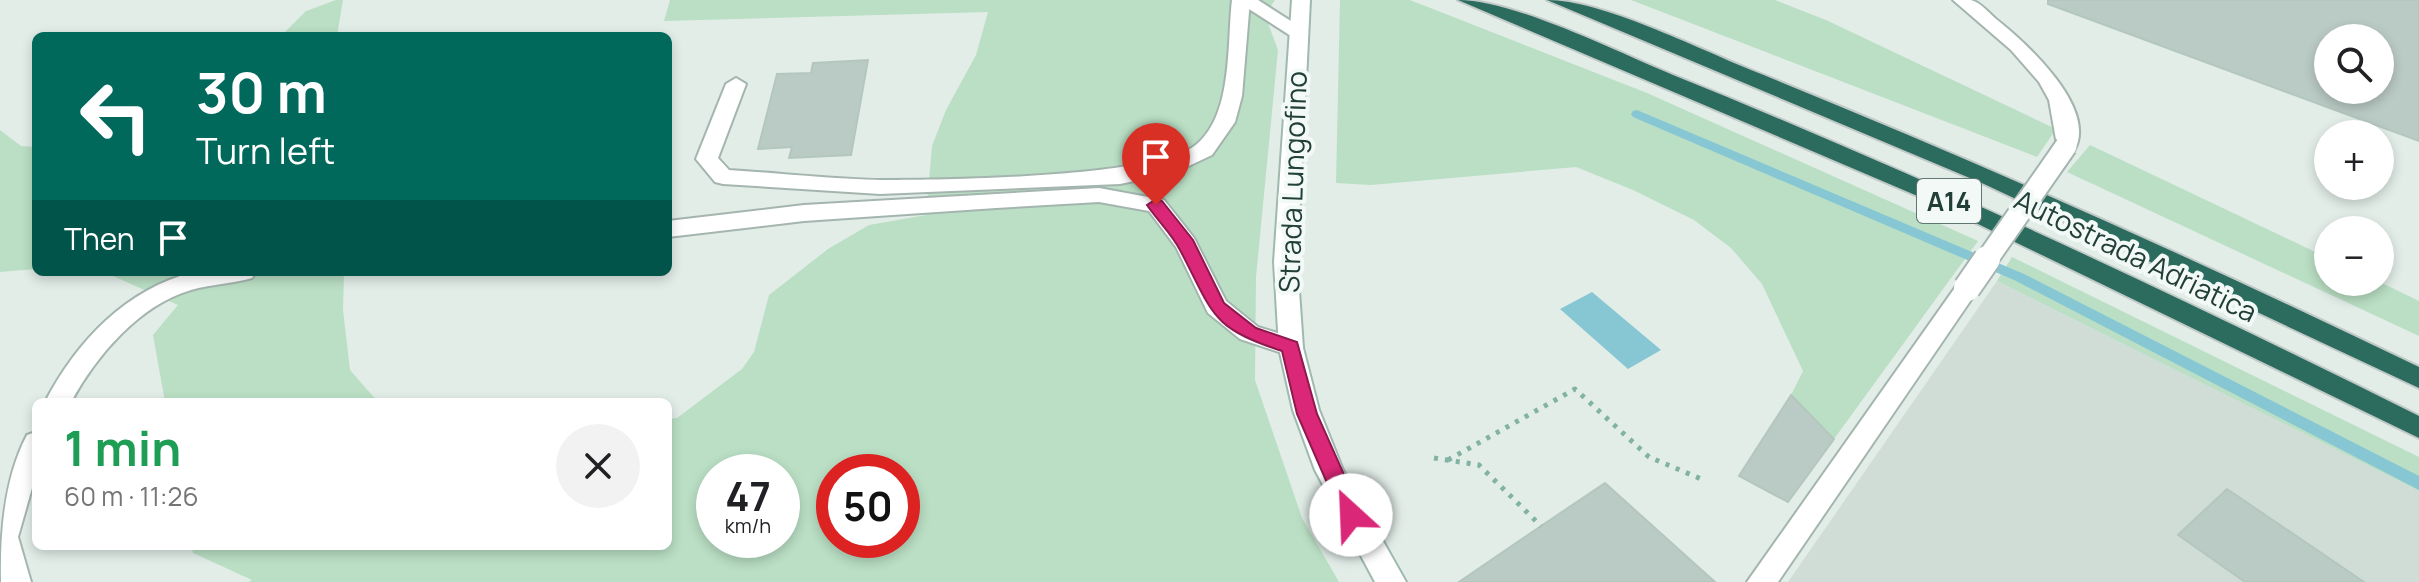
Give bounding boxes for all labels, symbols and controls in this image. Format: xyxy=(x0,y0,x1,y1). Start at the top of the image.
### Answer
map controls xyxy=(2314,24,2394,296)
button: search xyxy=(2314,24,2394,104)
text: 30 m xyxy=(196,53,327,130)
icon: left xyxy=(64,64,168,168)
street label: Strada Lungofino xyxy=(1269,70,1315,294)
button: + xyxy=(2314,120,2394,200)
pin xyxy=(1122,123,1190,205)
text: Turn left xyxy=(196,126,335,175)
icon: arrive xyxy=(1134,135,1178,179)
road number: A14 xyxy=(1917,179,1981,223)
street label: Autostrada Adriatica xyxy=(2008,180,2264,330)
icon: arrive xyxy=(151,216,195,260)
button: − xyxy=(2314,216,2394,296)
text: Then xyxy=(64,218,135,259)
text: 1 min xyxy=(64,415,181,480)
button: close xyxy=(556,424,640,508)
speed limit sign: 50 xyxy=(816,454,920,558)
text: 47 xyxy=(725,468,771,523)
position arrow xyxy=(1309,473,1393,557)
text: 60 m · 11:26 xyxy=(64,478,199,514)
text: km/h xyxy=(725,512,771,539)

